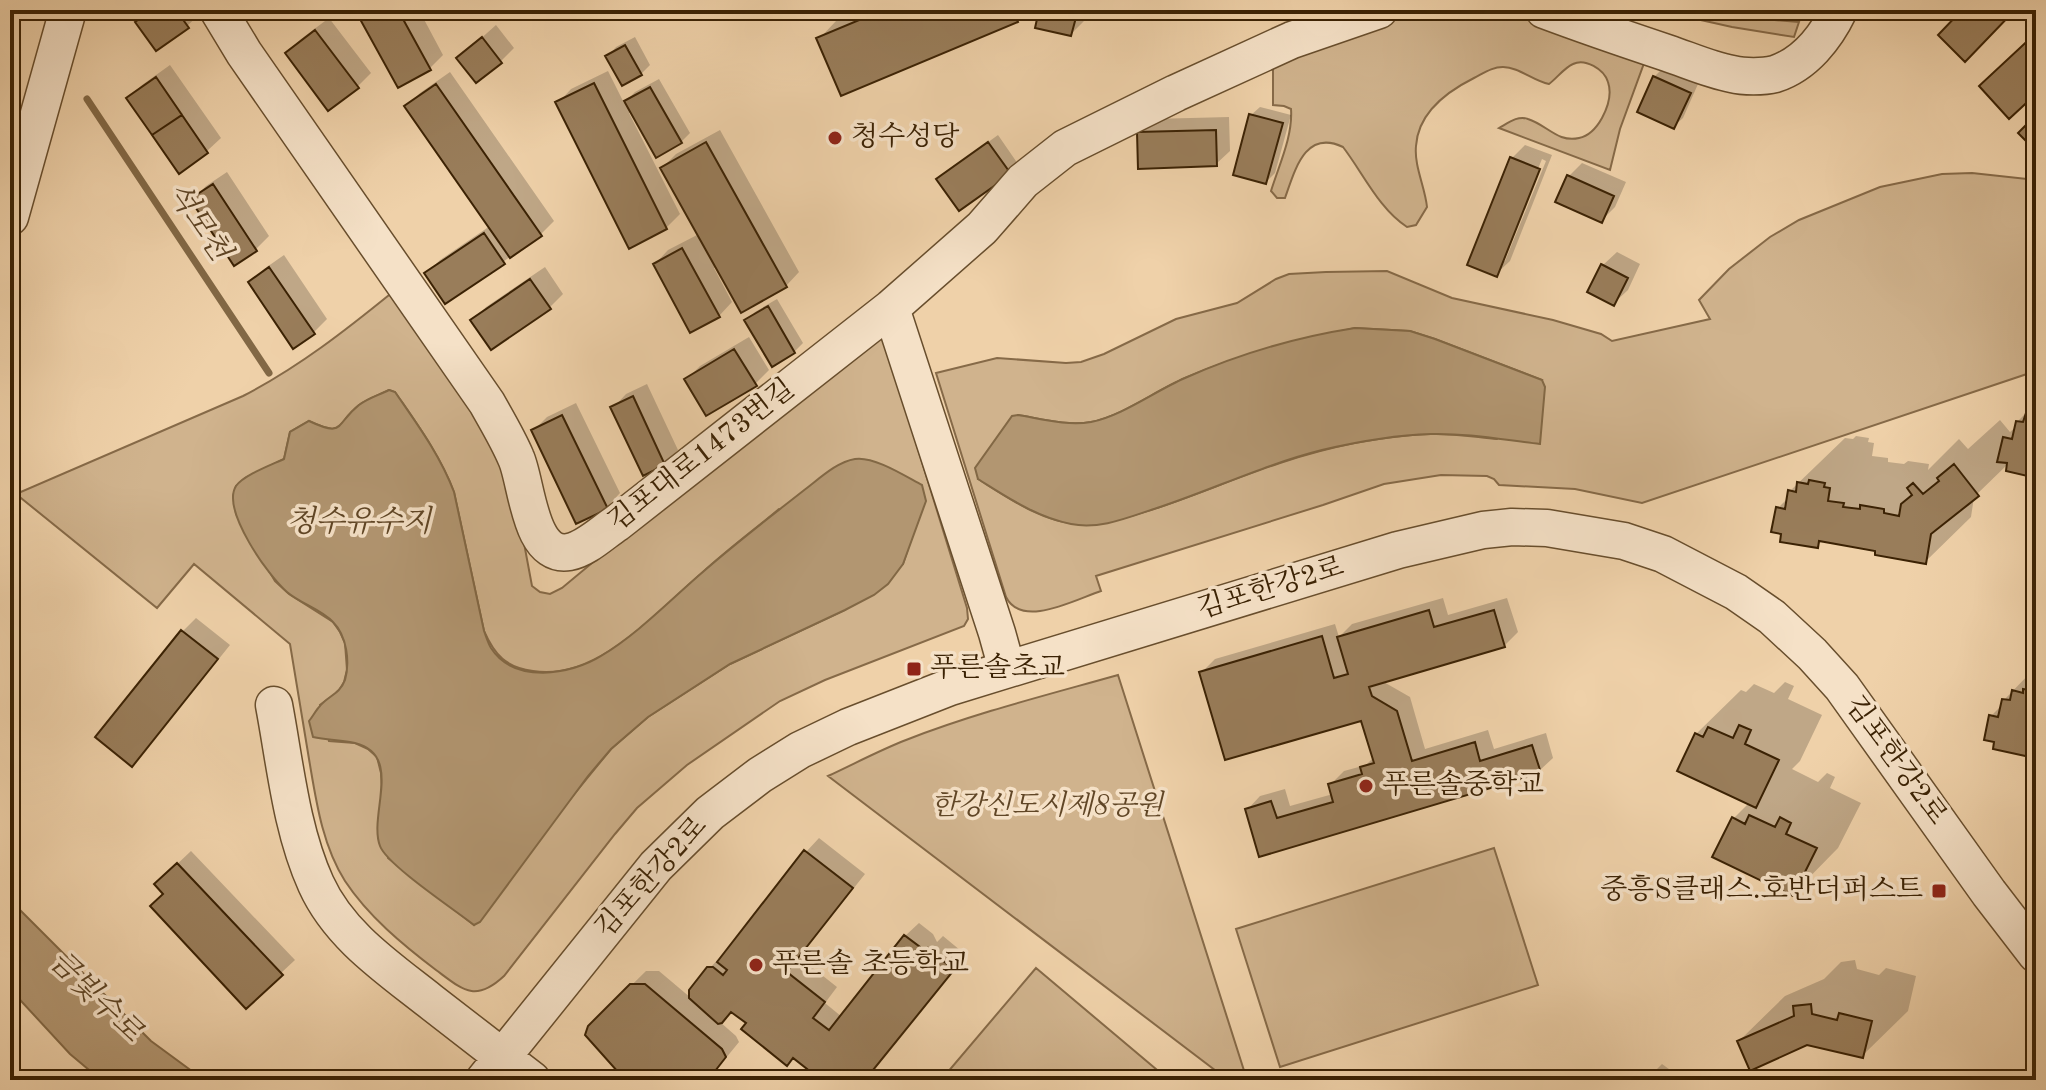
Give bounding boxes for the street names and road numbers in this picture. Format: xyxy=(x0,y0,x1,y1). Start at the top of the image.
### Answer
street label: 김포대로1473번길 xyxy=(603,373,800,537)
street label: 김포한강2로 xyxy=(1194,552,1348,625)
street label: 김포한강2로 xyxy=(1839,690,1952,831)
street label: 김포한강2로 xyxy=(589,811,713,944)

